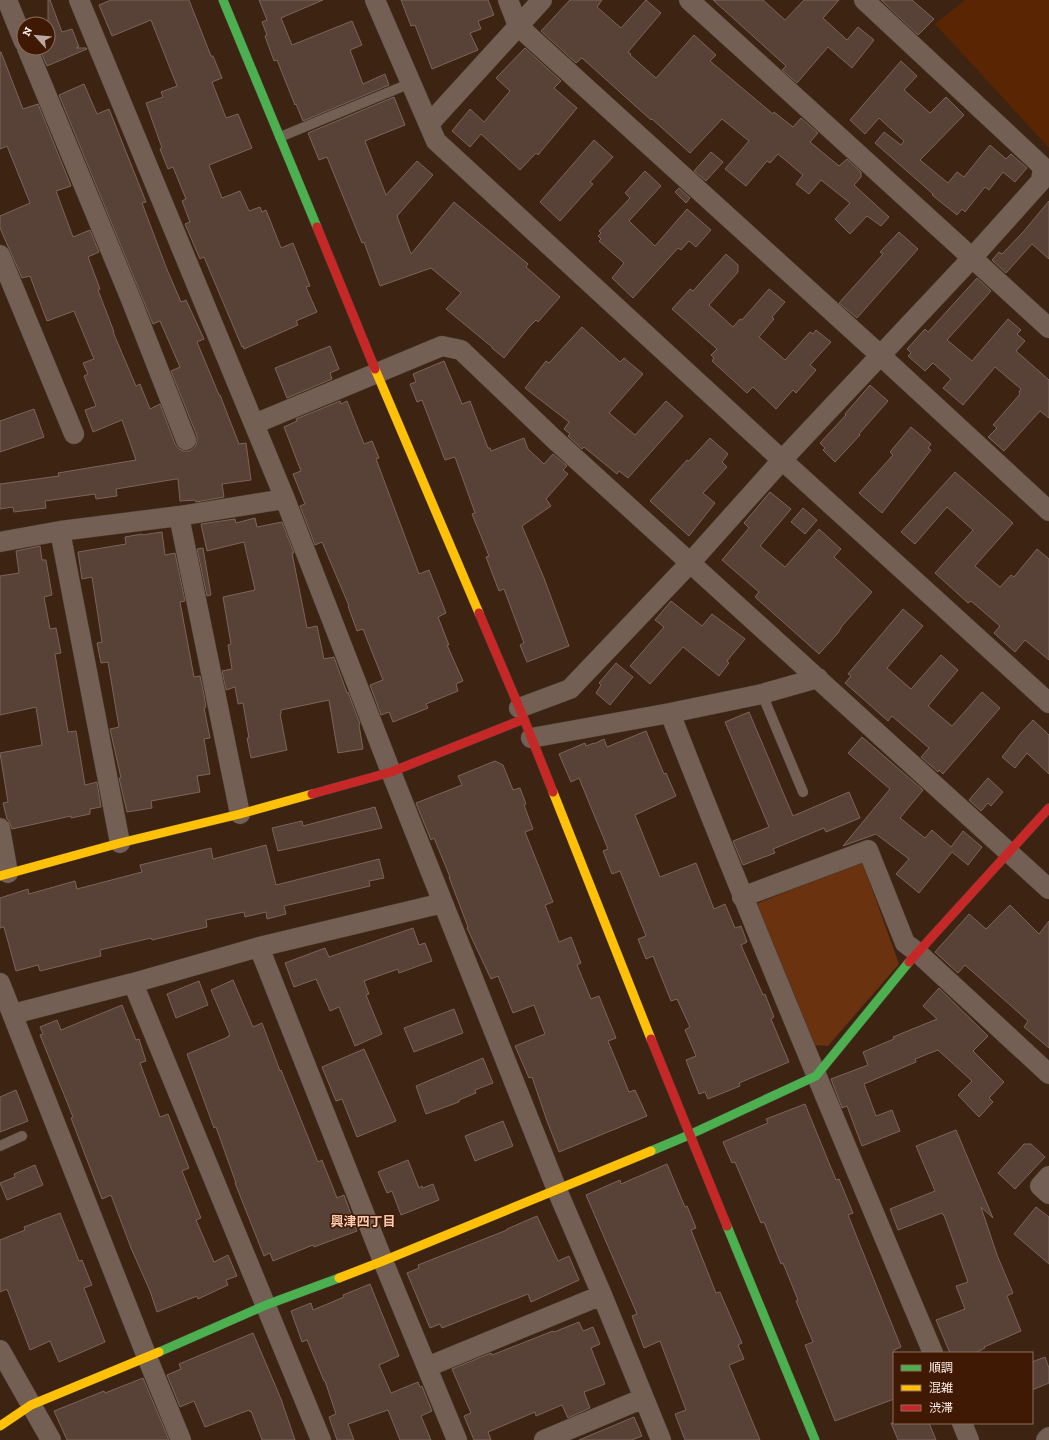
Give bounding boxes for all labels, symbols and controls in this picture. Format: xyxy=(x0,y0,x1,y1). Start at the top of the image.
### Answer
north arrow xyxy=(16,16,56,56)
text: N xyxy=(20,24,36,38)
district label: 興津四丁目 xyxy=(330,1214,396,1229)
legend xyxy=(893,1352,1033,1424)
text: 順調 xyxy=(929,1361,953,1375)
text: 混雑 xyxy=(929,1381,953,1395)
text: 渋滞 xyxy=(929,1401,953,1415)

